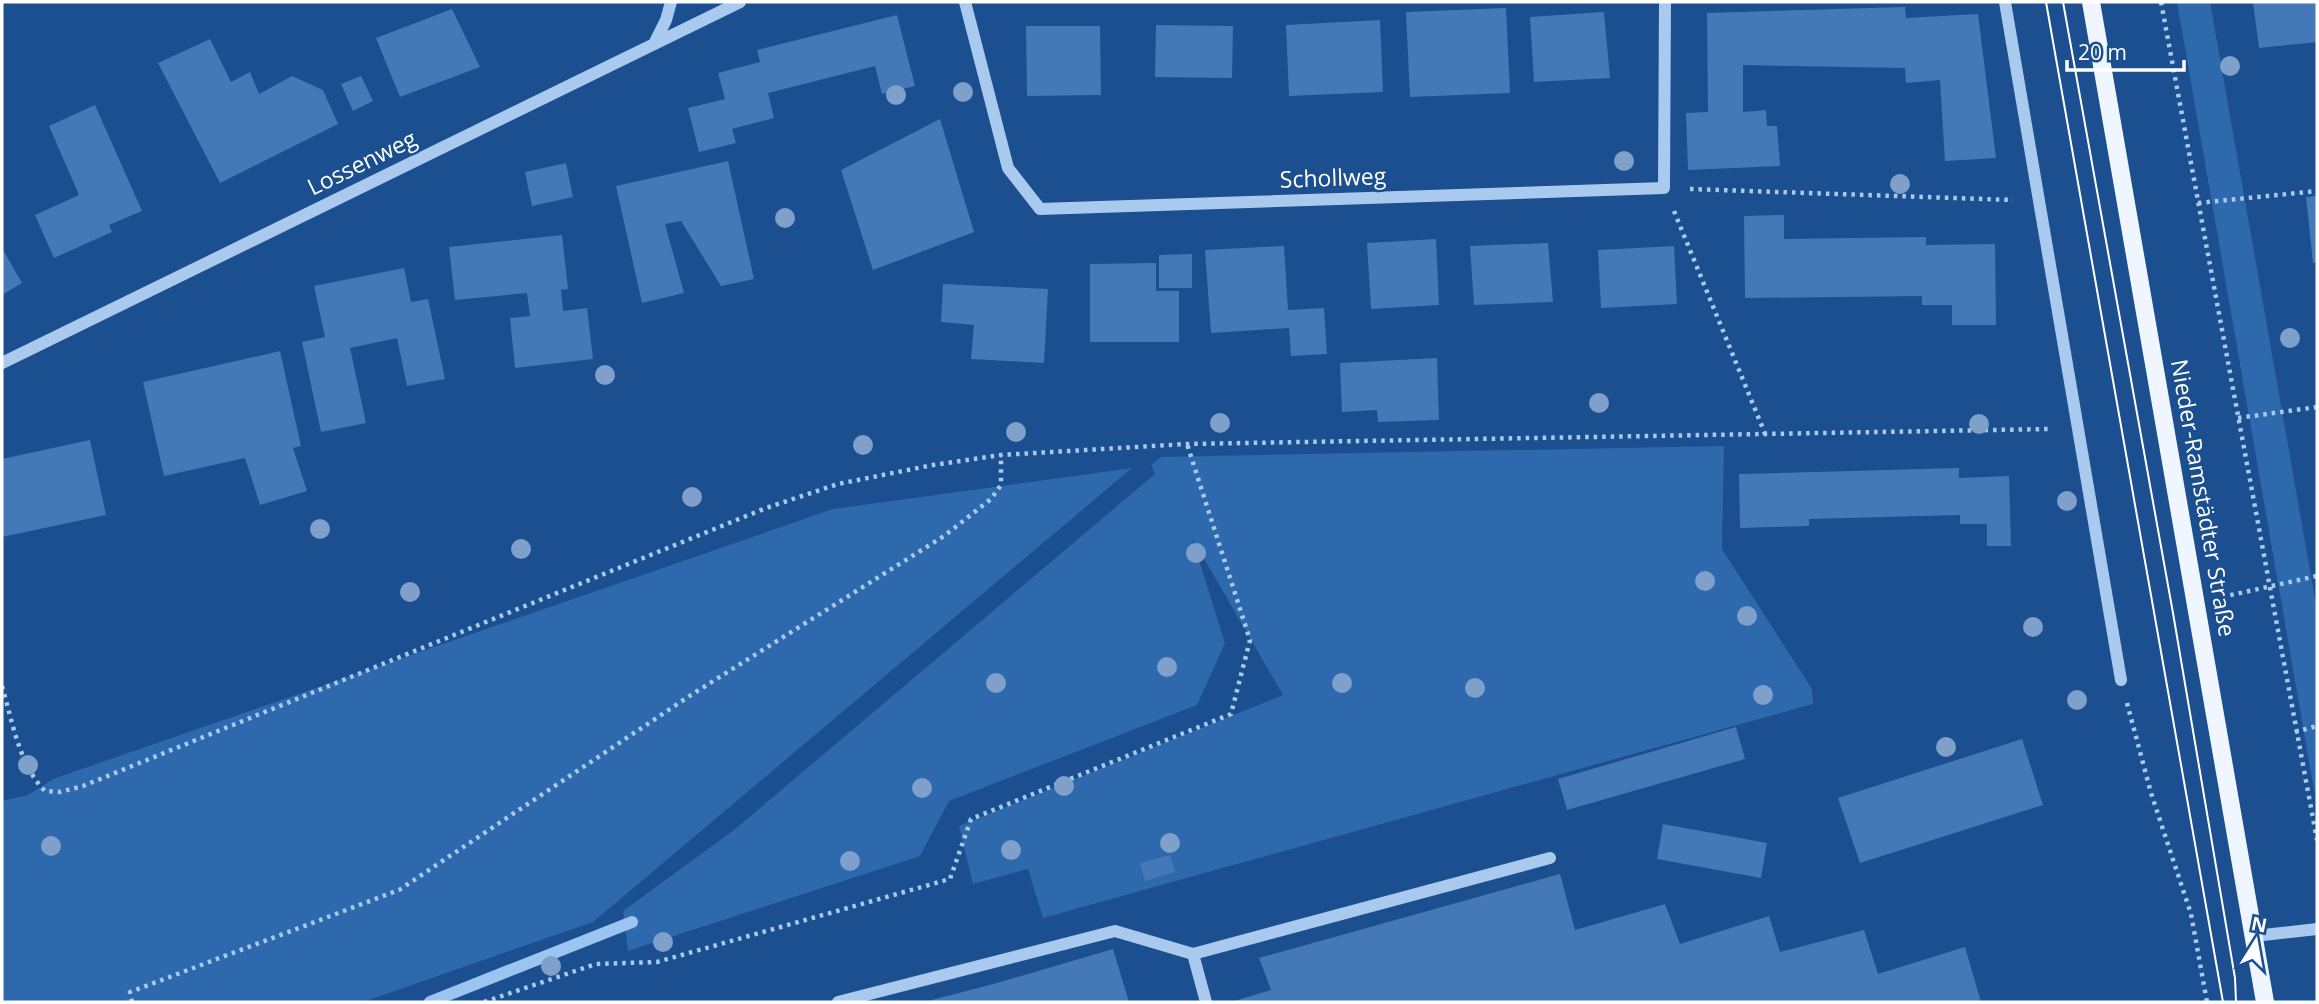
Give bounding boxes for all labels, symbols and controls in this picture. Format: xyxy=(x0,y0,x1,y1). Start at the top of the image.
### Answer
scale bar xyxy=(2067,28,2184,72)
text: 20 m xyxy=(2078,38,2127,66)
street label: Lossenweg xyxy=(302,122,422,202)
street label: Schollweg xyxy=(1279,159,1387,195)
street label: Nieder-Ramstädter Straße xyxy=(2164,357,2244,639)
north arrow xyxy=(2221,906,2291,976)
text: N xyxy=(2249,910,2269,939)

